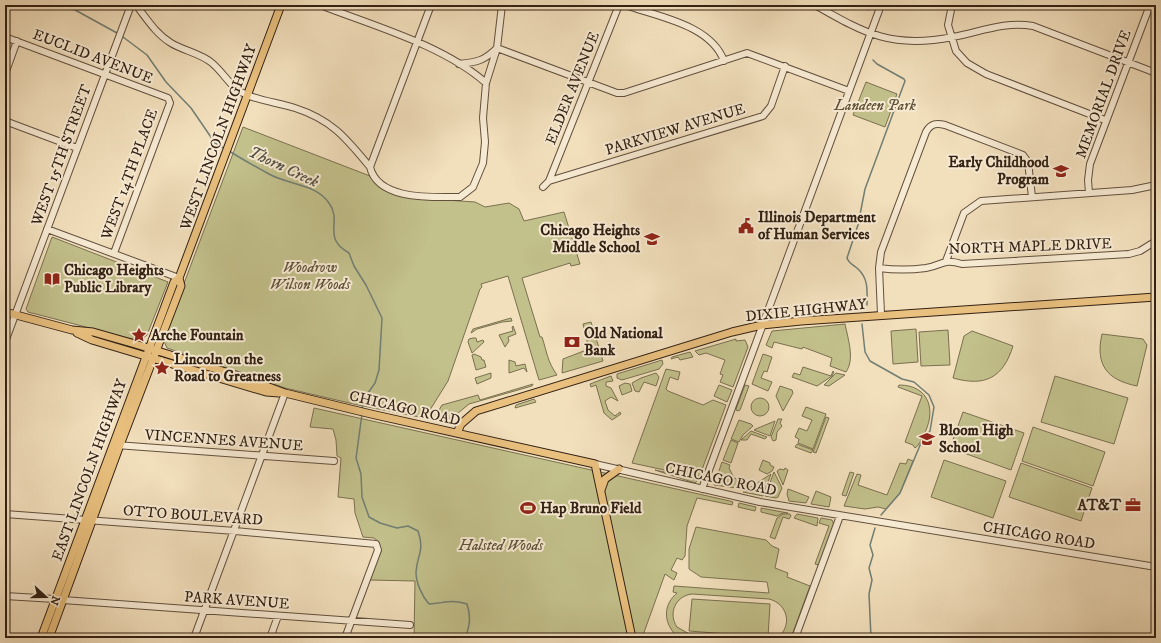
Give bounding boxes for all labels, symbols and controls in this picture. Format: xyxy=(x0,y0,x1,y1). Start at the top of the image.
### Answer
street label: EUCLID AVENUE xyxy=(30,25,156,88)
street label: MEMORIAL DRIVE xyxy=(1071,27,1136,161)
street label: ELDER AVENUE xyxy=(541,29,604,147)
street label: WEST LINCOLN HIGHWAY xyxy=(176,41,261,234)
street label: WEST 15TH STREET xyxy=(27,81,96,229)
park label: Landeen Park xyxy=(833,96,917,115)
street label: PARKVIEW AVENUE xyxy=(603,99,748,160)
street label: WEST 14TH PLACE xyxy=(97,106,162,243)
water label: Thorn Creek xyxy=(245,142,322,192)
place label: Early Childhood Program xyxy=(948,153,1050,189)
school or university icon: Early Childhood Program xyxy=(1052,162,1070,180)
place label: Illinois Department of Human Services xyxy=(758,208,876,244)
public building icon: Illinois Department of Human Services xyxy=(737,217,755,235)
place label: Chicago Heights Middle School xyxy=(540,221,640,257)
school or university icon: Chicago Heights Middle School xyxy=(643,230,661,248)
street label: NORTH MAPLE DRIVE xyxy=(948,234,1113,259)
park label: Woodrow Wilson Woods xyxy=(270,258,351,294)
place label: Chicago Heights Public Library xyxy=(64,261,164,297)
library icon: Chicago Heights Public Library xyxy=(43,270,61,288)
street label: DIXIE HIGHWAY xyxy=(745,295,868,326)
place label: Old National Bank xyxy=(584,324,663,360)
place icon: Arche Fountain xyxy=(130,326,148,344)
place label: Arche Fountain xyxy=(150,326,244,345)
bank icon: Old National Bank xyxy=(563,333,581,351)
place label: Lincoln on the Road to Greatness xyxy=(174,350,281,386)
place icon: Lincoln on the Road to Greatness xyxy=(153,359,171,377)
street label: EAST LINCOLN HIGHWAY xyxy=(48,376,131,564)
street label: CHICAGO ROAD xyxy=(347,386,462,431)
place label: Bloom High School xyxy=(939,421,1014,457)
street label: VINCENNES AVENUE xyxy=(143,425,304,456)
school or university icon: Bloom High School xyxy=(918,430,936,448)
street label: CHICAGO ROAD xyxy=(663,458,778,501)
place label: AT&T xyxy=(1077,496,1122,515)
office icon: AT&T xyxy=(1124,496,1142,514)
sports icon: Hap Bruno Field xyxy=(519,499,537,517)
place label: Hap Bruno Field xyxy=(540,499,642,518)
street label: OTTO BOULEVARD xyxy=(122,501,264,530)
street label: CHICAGO ROAD xyxy=(981,517,1096,554)
park label: Halsted Woods xyxy=(458,536,544,555)
north arrow xyxy=(26,577,66,617)
street label: PARK AVENUE xyxy=(184,587,291,614)
text: N xyxy=(46,594,63,607)

